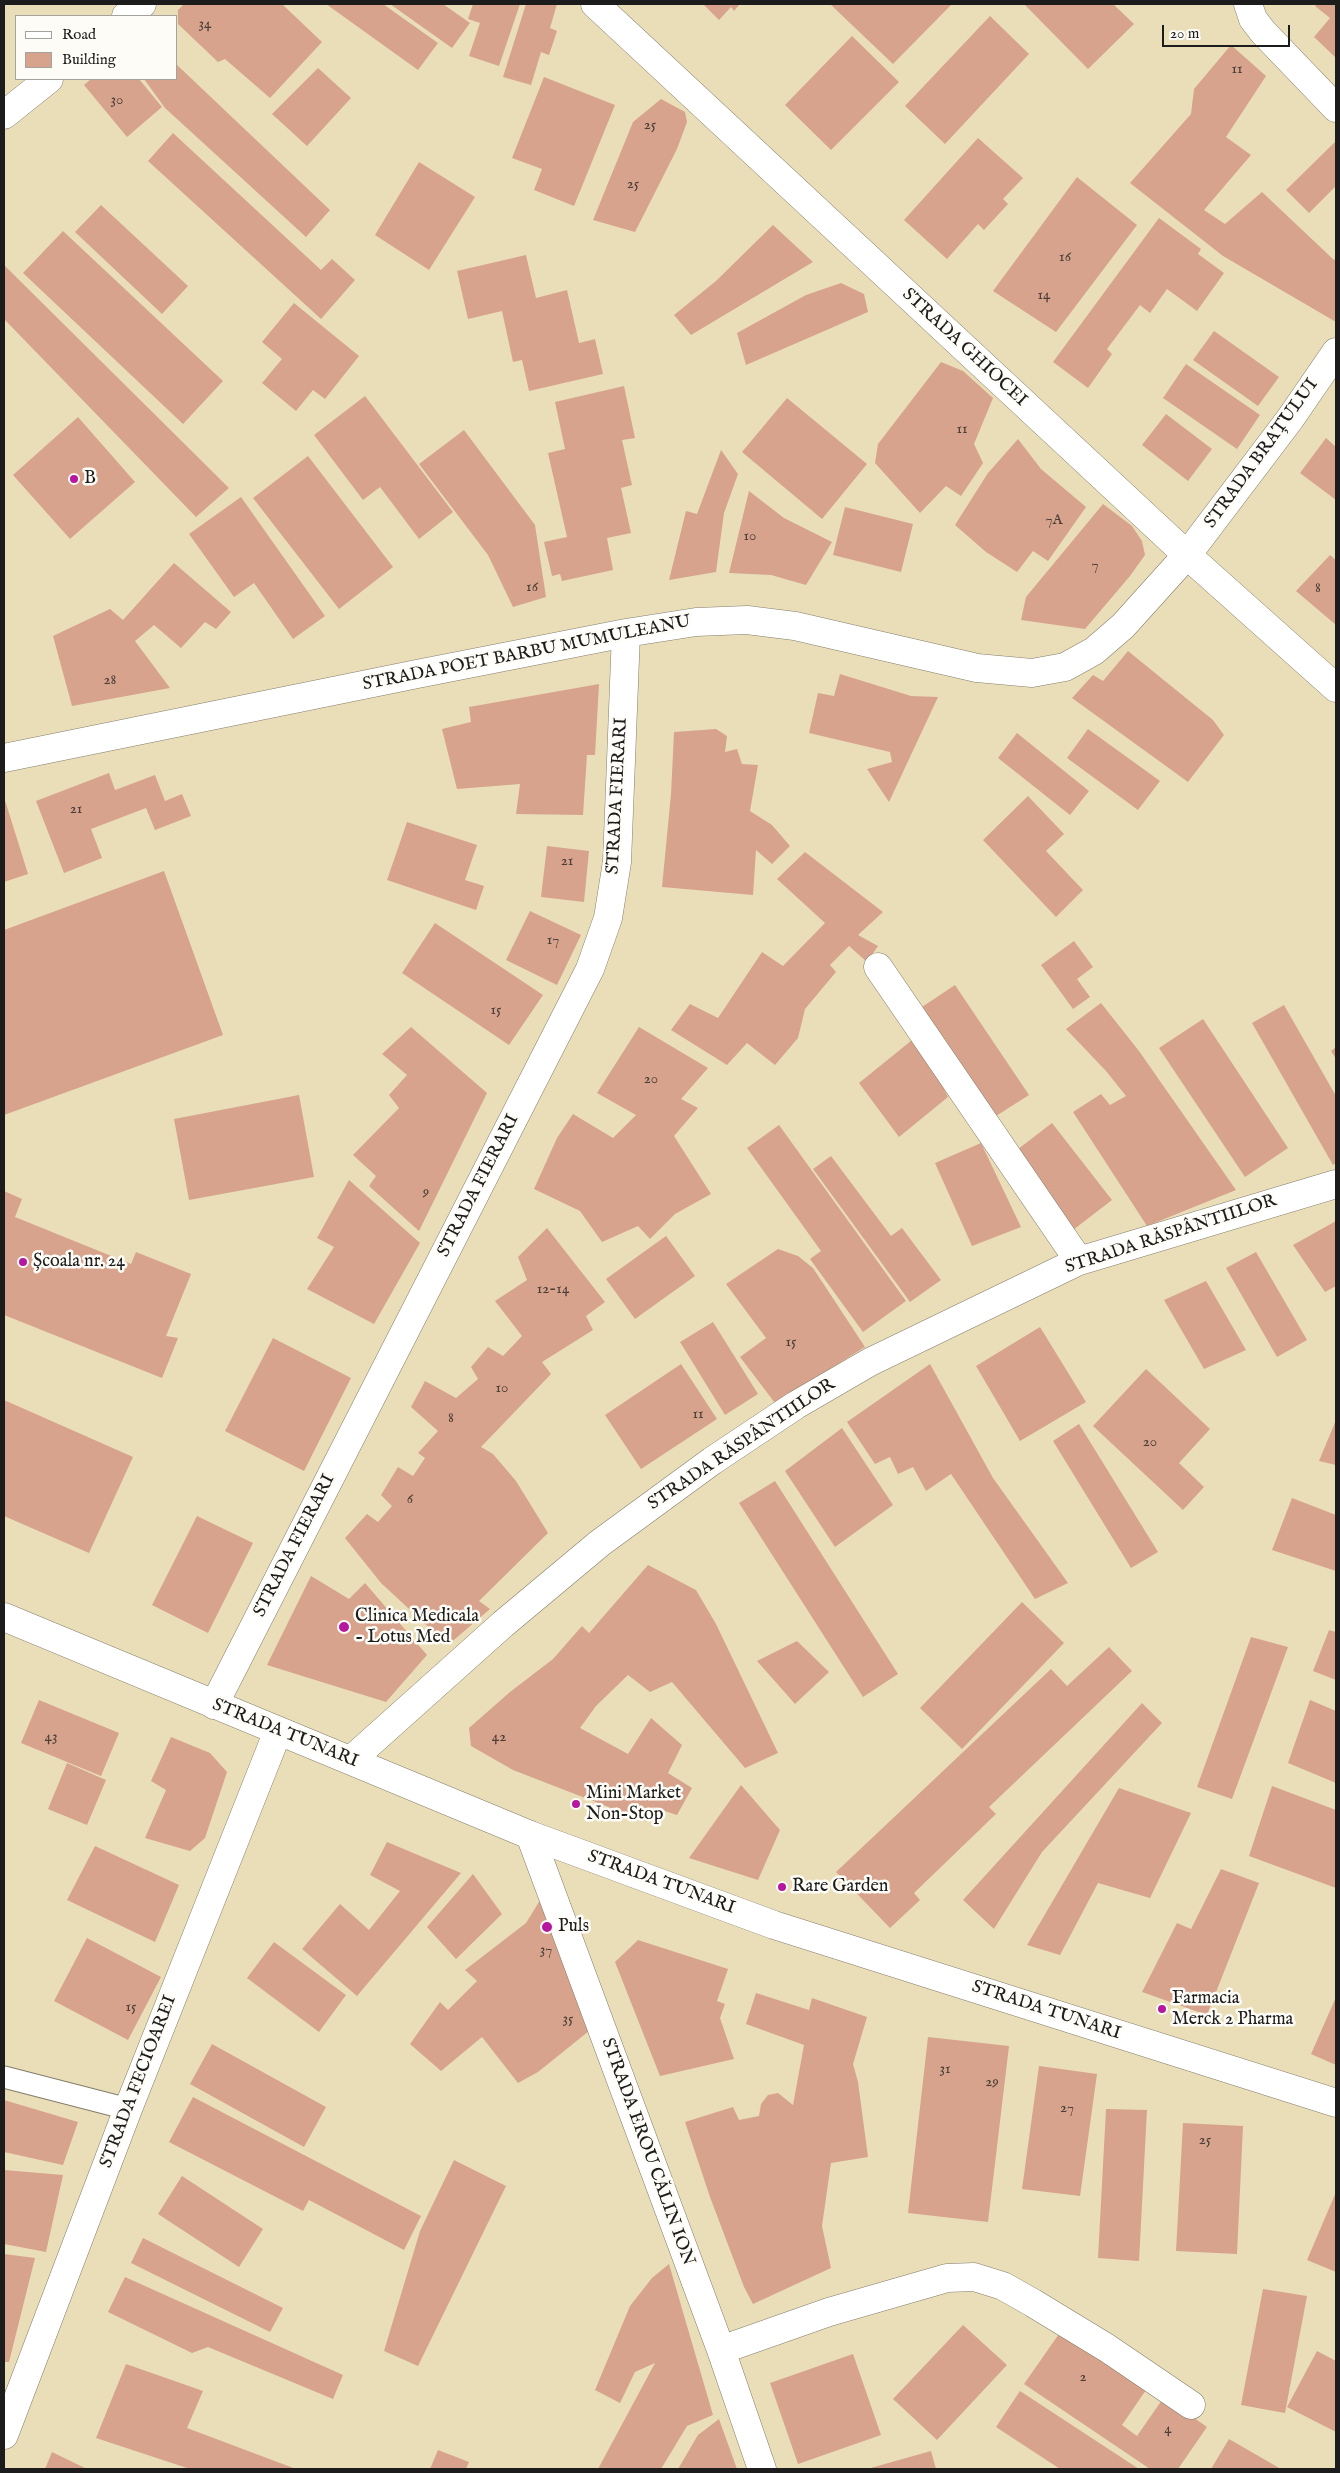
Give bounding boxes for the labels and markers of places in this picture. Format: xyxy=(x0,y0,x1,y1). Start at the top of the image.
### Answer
place label: B xyxy=(84,468,96,490)
marker: B xyxy=(68,473,80,485)
place label: Școala nr. 24 xyxy=(33,1251,125,1273)
marker: Școala nr. 24 xyxy=(17,1256,29,1268)
place label: Clinica Medicala - Lotus Med xyxy=(355,1606,479,1648)
marker: Clinica Medicala - Lotus Med xyxy=(337,1620,351,1634)
place label: Mini Market Non-Stop xyxy=(586,1783,681,1826)
marker: Mini Market Non-Stop xyxy=(570,1798,582,1810)
place label: Rare Garden xyxy=(792,1876,888,1898)
marker: Rare Garden xyxy=(776,1881,788,1893)
place label: Puls xyxy=(558,1916,589,1938)
marker: Puls xyxy=(540,1920,554,1934)
place label: Farmacia Merck 2 Pharma xyxy=(1172,1988,1293,2030)
marker: Farmacia Merck 2 Pharma xyxy=(1156,2003,1168,2015)

